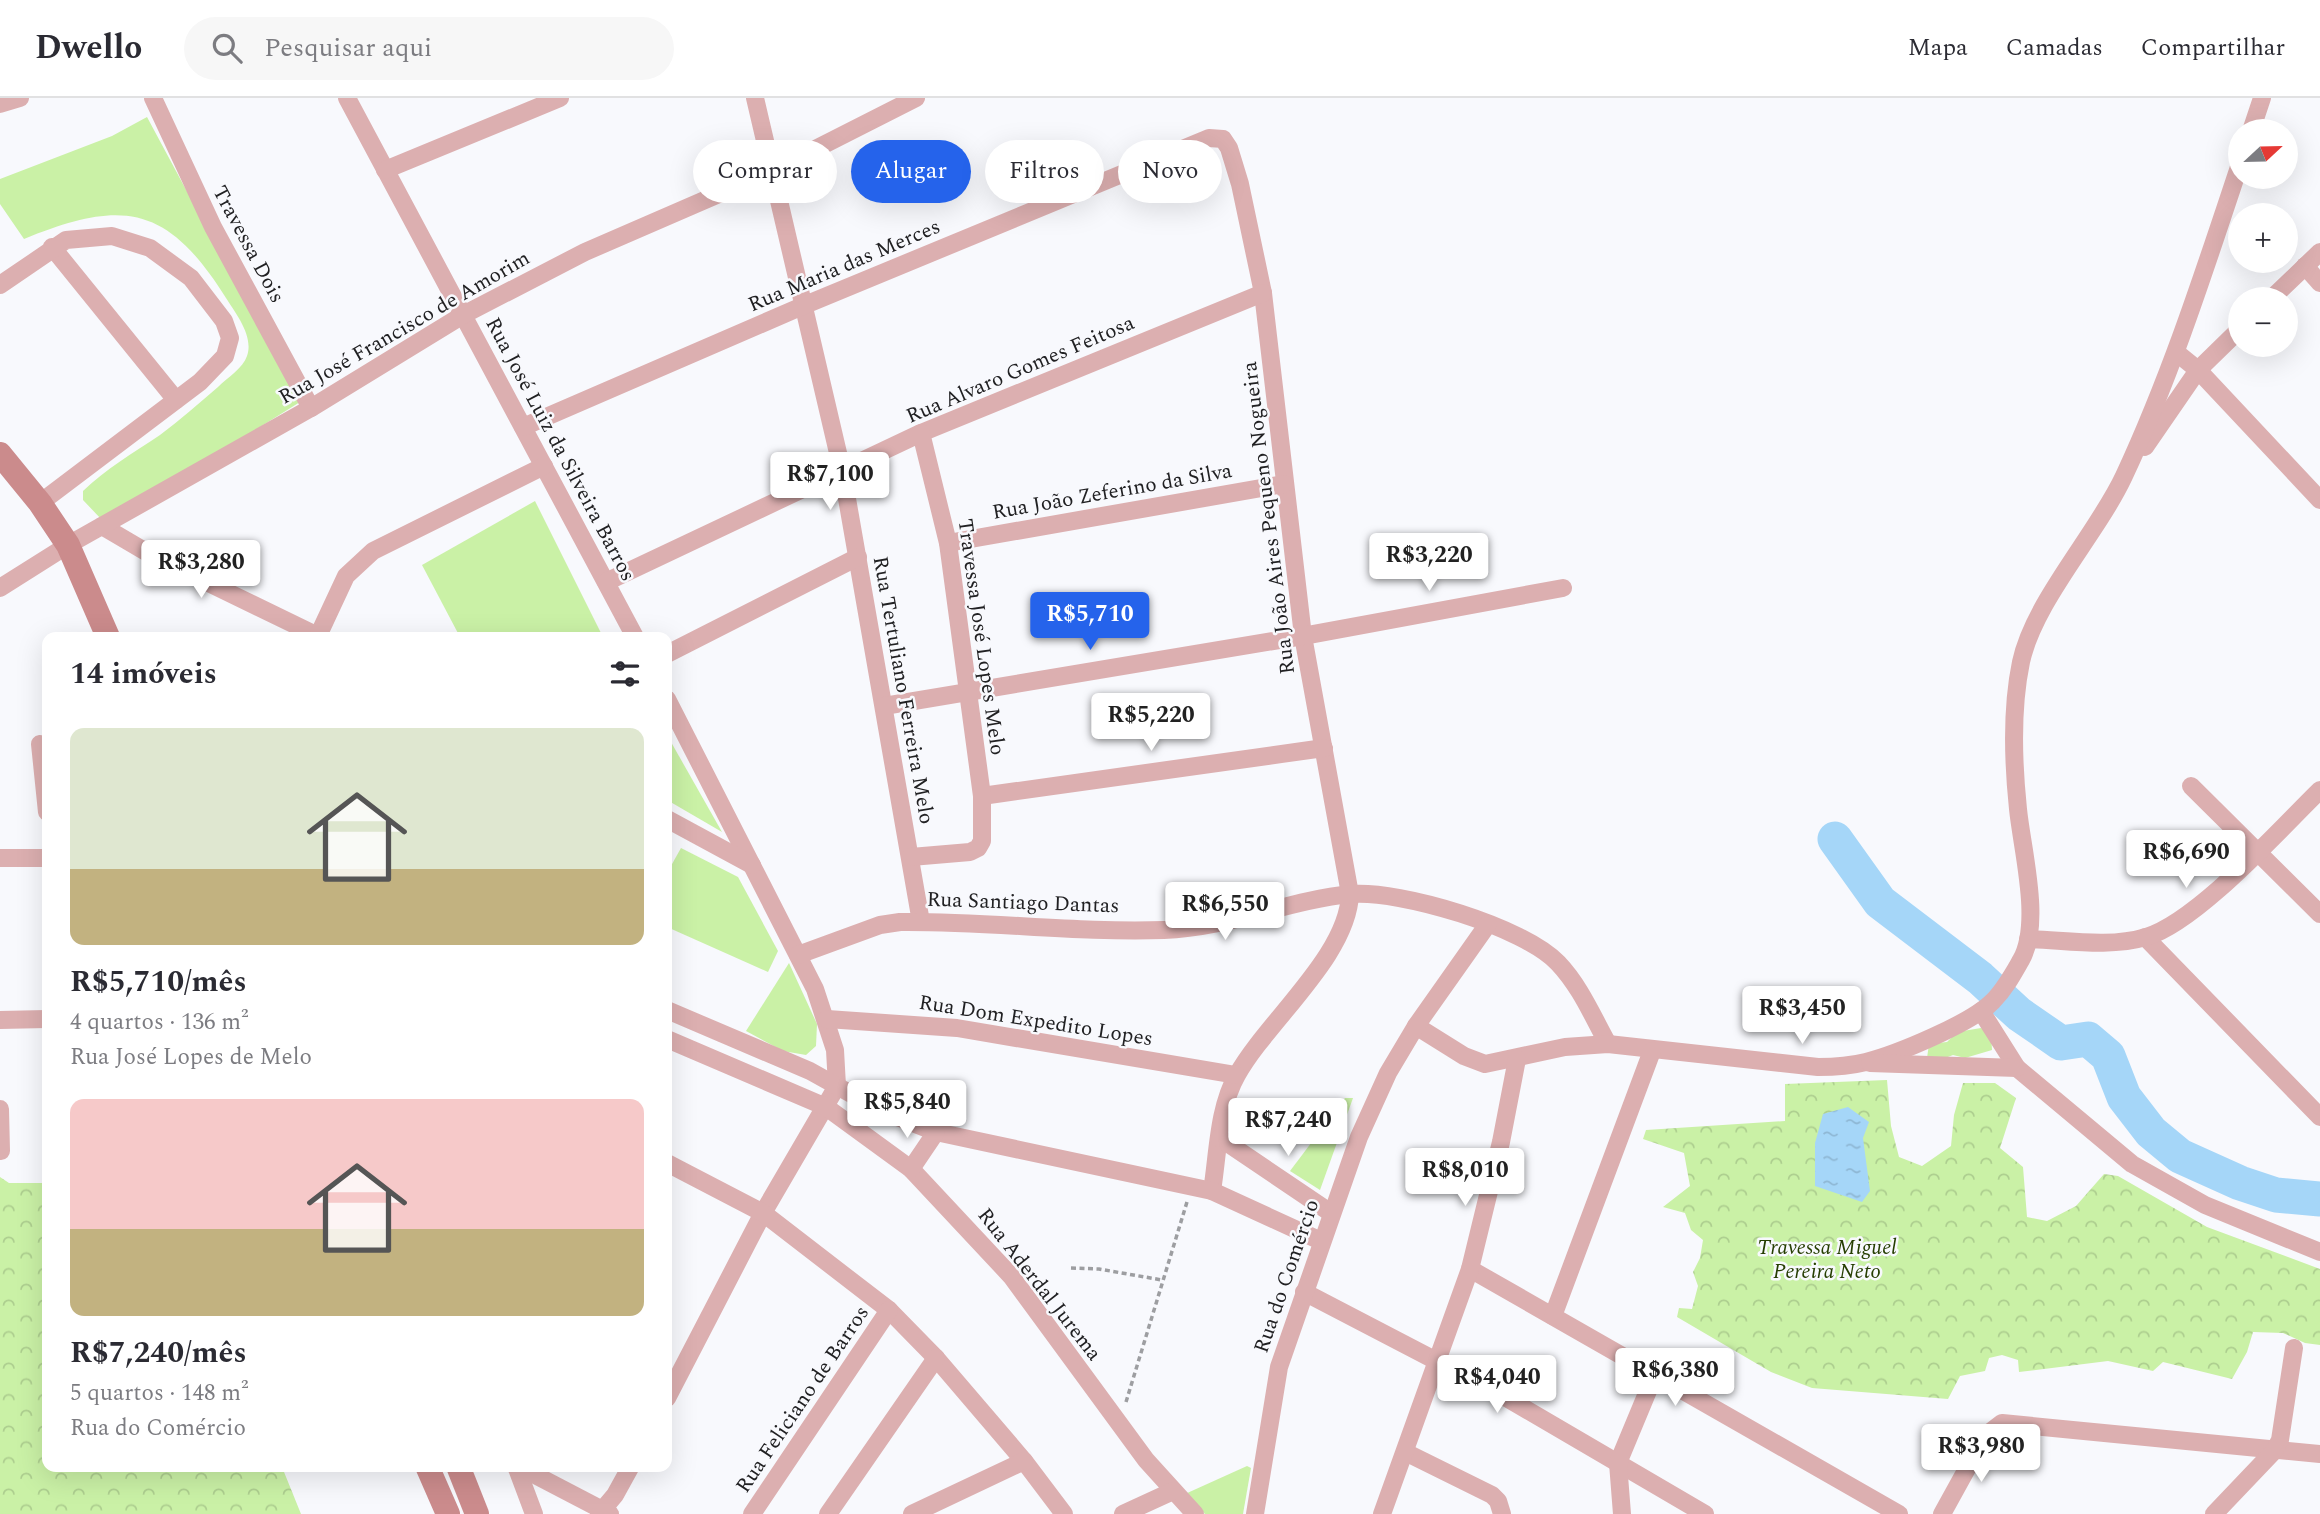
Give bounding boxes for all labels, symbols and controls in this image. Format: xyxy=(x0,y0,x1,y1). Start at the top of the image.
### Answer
search box xyxy=(184,17,674,80)
text: Dwello xyxy=(35,23,142,73)
text: Pesquisar aqui xyxy=(264,28,432,68)
icon: search xyxy=(208,29,246,67)
text: Mapa xyxy=(1908,30,1968,66)
text: Camadas xyxy=(2006,30,2103,66)
text: Compartilhar xyxy=(2141,30,2285,66)
north arrow xyxy=(2228,119,2298,189)
map controls xyxy=(2228,119,2298,357)
chip: Comprar xyxy=(693,140,837,203)
chip: Alugar xyxy=(851,140,971,203)
chip: Filtros xyxy=(985,140,1104,203)
chip: Novo xyxy=(1118,140,1222,203)
street label: Travessa Dois xyxy=(204,180,293,309)
button: + xyxy=(2228,203,2298,273)
street label: Rua Maria das Merces xyxy=(743,211,946,321)
street label: Rua José Francisco de Amorim xyxy=(273,243,536,413)
button: − xyxy=(2228,287,2298,357)
street label: Rua Alvaro Gomes Feitosa xyxy=(901,307,1140,433)
street label: Rua José Luiz da Silveira Barros xyxy=(477,312,643,587)
street label: Rua João Aires Pequeno Nogueira xyxy=(1234,359,1304,676)
pin: R$7,100 xyxy=(765,452,895,512)
street label: Rua João Zeferino da Silva xyxy=(990,455,1235,529)
text: R$7,100 xyxy=(786,457,874,492)
street label: Travessa José Lopes Melo xyxy=(949,517,1013,757)
pin: R$3,220 xyxy=(1364,533,1494,593)
text: R$3,220 xyxy=(1385,538,1473,573)
pin: R$3,280 xyxy=(136,540,266,600)
text: R$3,280 xyxy=(157,545,245,580)
street label: Rua Tertuliano Ferreira Melo xyxy=(864,554,942,827)
pin: R$5,710 xyxy=(1025,592,1155,652)
text: R$5,710 xyxy=(1046,597,1134,632)
text: 14 imóveis xyxy=(70,651,217,697)
icon: filters xyxy=(606,655,644,693)
pin: R$5,220 xyxy=(1086,694,1216,753)
text: R$5,220 xyxy=(1107,698,1195,733)
icon: home xyxy=(294,774,420,900)
pin: R$6,690 xyxy=(2121,830,2251,890)
text: R$6,690 xyxy=(2142,835,2230,870)
pin: R$6,550 xyxy=(1160,882,1290,942)
street label: Rua Santiago Dantas xyxy=(926,884,1120,922)
text: R$6,550 xyxy=(1181,887,1269,922)
text: R$5,710/mês xyxy=(70,959,247,1005)
pin: R$3,450 xyxy=(1737,986,1867,1046)
street label: Rua Dom Expedito Lopes xyxy=(917,987,1155,1055)
text: R$3,450 xyxy=(1758,991,1846,1026)
text: 4 quartos · 136 m² xyxy=(70,1005,248,1040)
text: Rua José Lopes de Melo xyxy=(70,1040,312,1075)
pin: R$5,840 xyxy=(842,1080,972,1140)
text: R$5,840 xyxy=(863,1085,951,1120)
pin: R$7,240 xyxy=(1223,1098,1353,1158)
text: R$7,240 xyxy=(1244,1103,1332,1138)
icon: home xyxy=(294,1145,420,1271)
pin: R$8,010 xyxy=(1400,1148,1530,1208)
text: R$8,010 xyxy=(1421,1153,1509,1188)
street label: Rua do Comércio xyxy=(1246,1195,1328,1357)
street label: Rua Aderdal Jurema xyxy=(969,1201,1110,1369)
park label: Travessa Miguel Pereira Neto xyxy=(1757,1232,1897,1288)
street label: Rua Feliciano de Barros xyxy=(728,1299,878,1500)
text: R$7,240/mês xyxy=(70,1330,247,1376)
pin: R$6,380 xyxy=(1610,1348,1740,1408)
text: R$6,380 xyxy=(1631,1353,1719,1388)
pin: R$4,040 xyxy=(1432,1356,1562,1415)
text: R$4,040 xyxy=(1453,1360,1541,1395)
text: 5 quartos · 148 m² xyxy=(70,1376,248,1411)
text: Rua do Comércio xyxy=(70,1411,246,1446)
pin: R$3,980 xyxy=(1916,1424,2046,1484)
text: R$3,980 xyxy=(1937,1429,2025,1464)

